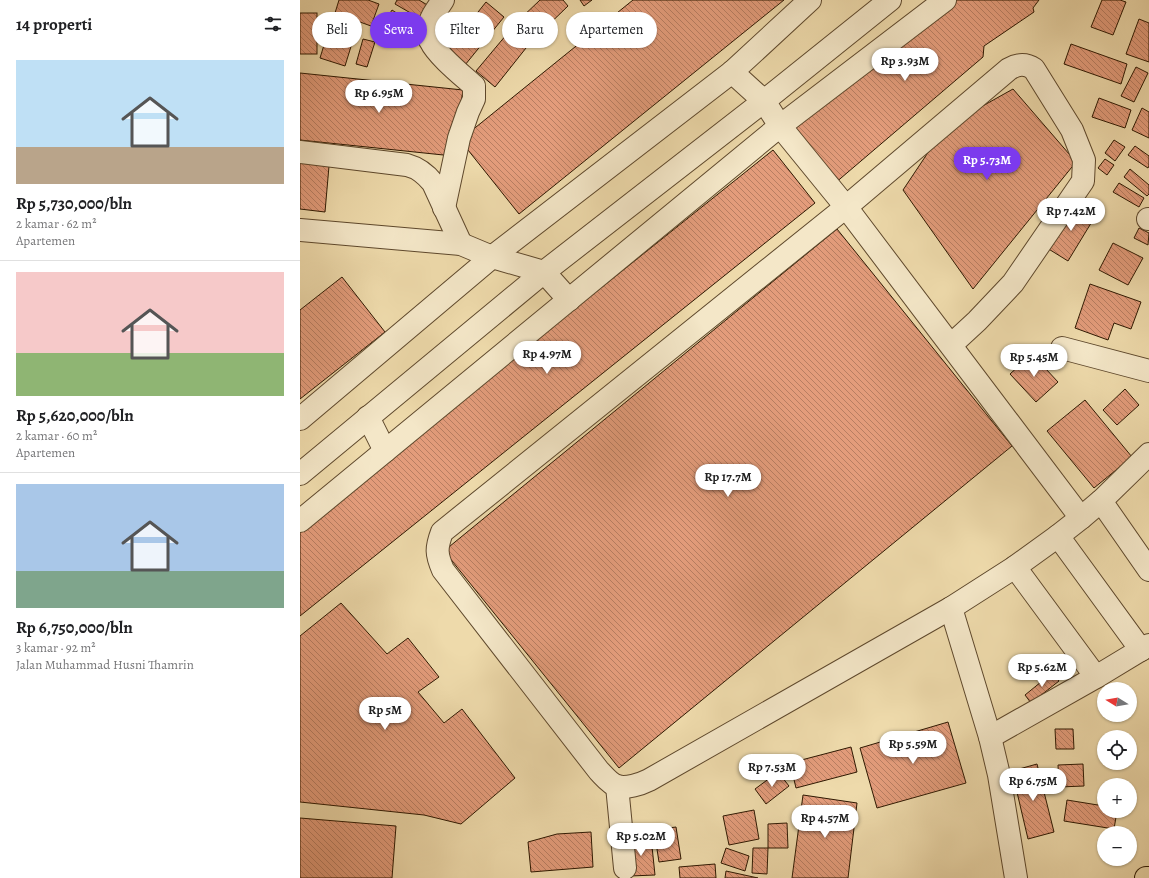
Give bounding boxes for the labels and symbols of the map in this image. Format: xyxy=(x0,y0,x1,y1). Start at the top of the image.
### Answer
pin: Rp 3.93M xyxy=(864,48,946,82)
pin: Rp 6.95M xyxy=(338,80,420,114)
pin: Rp 5.73M xyxy=(946,147,1028,181)
pin: Rp 7.42M xyxy=(1030,198,1112,232)
pin: Rp 4.97M xyxy=(506,341,588,375)
pin: Rp 5.45M xyxy=(993,344,1075,378)
pin: Rp 17.7M xyxy=(687,464,769,498)
pin: Rp 5.62M xyxy=(1001,654,1083,688)
north arrow xyxy=(1097,682,1137,722)
pin: Rp 5M xyxy=(357,697,413,731)
pin: Rp 5.59M xyxy=(872,731,954,765)
pin: Rp 7.53M xyxy=(731,754,813,788)
pin: Rp 6.75M xyxy=(992,768,1074,802)
pin: Rp 4.57M xyxy=(784,805,866,839)
pin: Rp 5.02M xyxy=(600,823,682,857)

